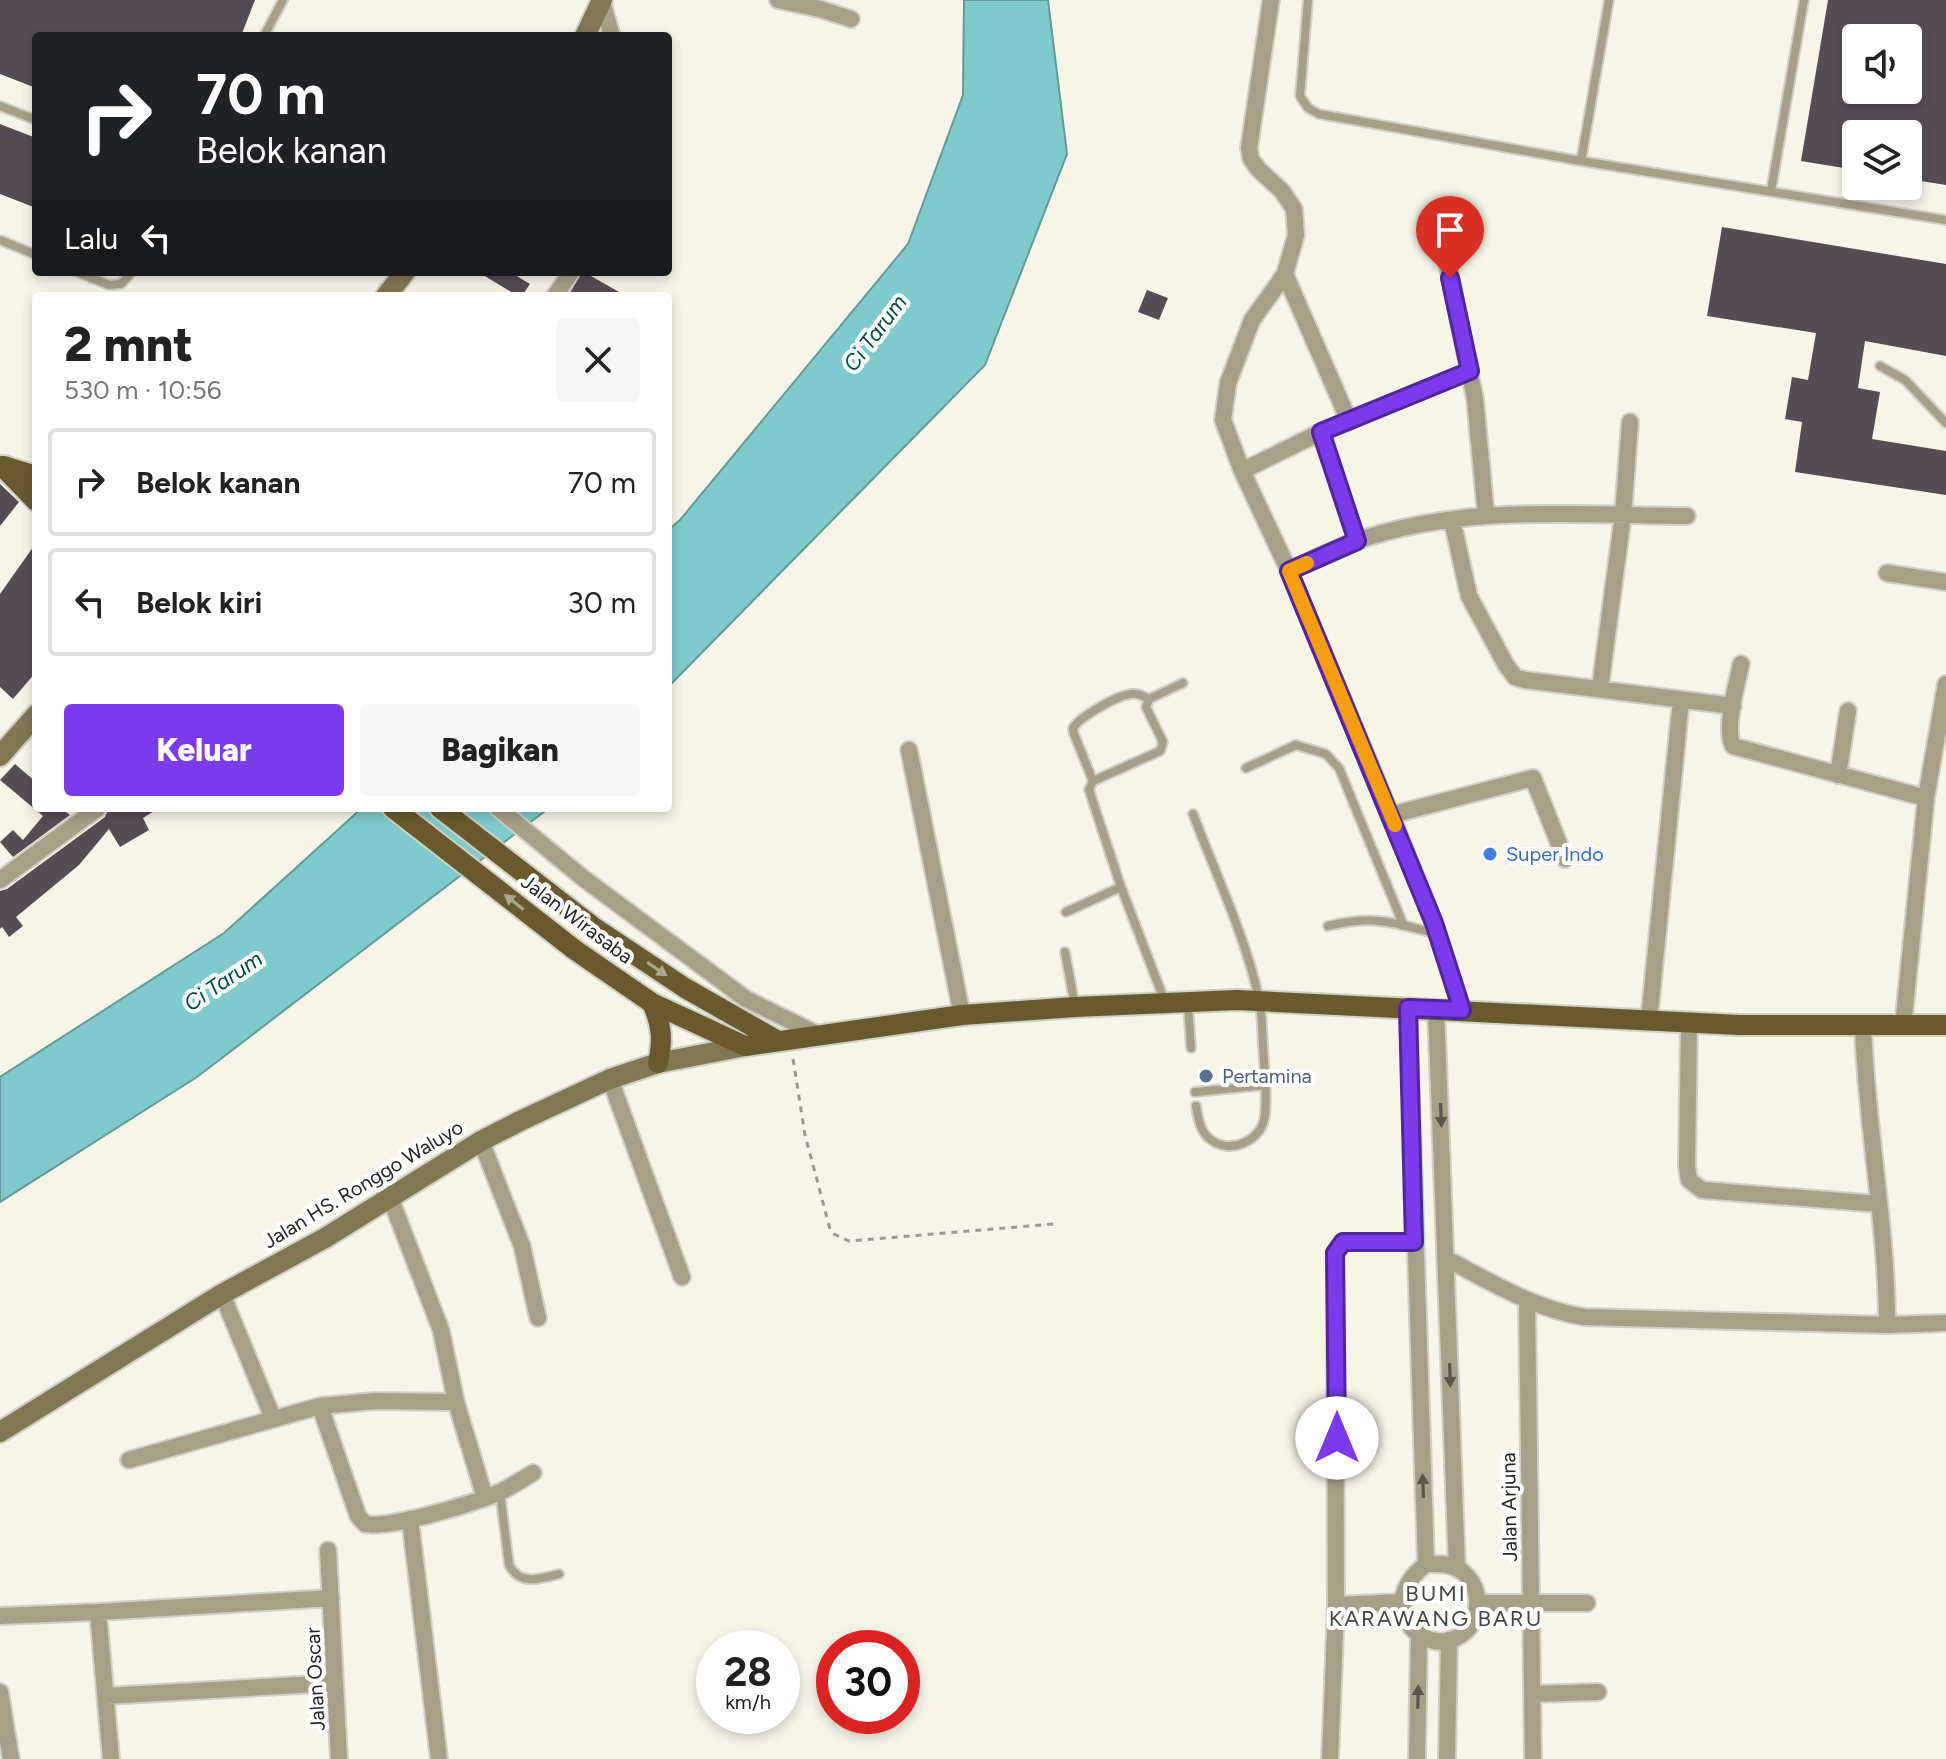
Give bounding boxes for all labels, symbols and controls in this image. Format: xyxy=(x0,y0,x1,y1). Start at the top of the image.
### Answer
map controls xyxy=(1842,24,1922,200)
button: sound xyxy=(1842,24,1922,104)
text: 70 m xyxy=(196,61,326,128)
icon: right xyxy=(64,64,168,168)
button: layers xyxy=(1842,120,1922,200)
text: Belok kanan xyxy=(196,129,387,172)
pin xyxy=(1416,196,1484,278)
icon: arrive xyxy=(1428,208,1472,252)
icon: left xyxy=(134,216,178,260)
text: Lalu xyxy=(64,220,118,257)
water label: Ci Tarum xyxy=(838,289,913,377)
text: 2 mnt xyxy=(64,315,193,373)
button: close xyxy=(556,318,640,402)
text: 530 m · 10:56 xyxy=(64,374,221,406)
icon: right xyxy=(68,460,112,504)
text: Belok kanan xyxy=(136,464,301,501)
text: 70 m xyxy=(568,464,636,501)
icon: left xyxy=(68,580,112,624)
text: Belok kiri xyxy=(136,584,262,621)
text: 30 m xyxy=(568,584,636,621)
button: Keluar xyxy=(64,704,344,796)
button: Bagikan xyxy=(360,704,640,796)
place label: Super Indo xyxy=(1506,842,1604,866)
marker: Super Indo xyxy=(1481,845,1499,863)
street label: Jalan Wirasaba xyxy=(516,869,638,969)
one-way arrow xyxy=(504,894,524,911)
water label: Ci Tarum xyxy=(179,945,268,1017)
one-way arrow xyxy=(646,961,668,976)
place label: Pertamina xyxy=(1222,1064,1312,1088)
marker: Pertamina xyxy=(1197,1067,1215,1085)
one-way arrow xyxy=(1434,1103,1447,1128)
street label: Jalan HS. Ronggo Waluyo xyxy=(259,1115,467,1253)
one-way arrow xyxy=(1444,1363,1457,1388)
position arrow xyxy=(1295,1396,1379,1480)
street label: Jalan Arjuna xyxy=(1496,1452,1522,1562)
one-way arrow xyxy=(1417,1473,1430,1498)
district label: BUMI KARAWANG BARU xyxy=(1329,1580,1543,1632)
street label: Jalan Oscar xyxy=(300,1626,330,1731)
speed limit sign: 30 xyxy=(816,1630,920,1734)
text: 28 xyxy=(724,1648,772,1696)
one-way arrow xyxy=(1412,1684,1424,1709)
text: km/h xyxy=(725,1690,771,1714)

